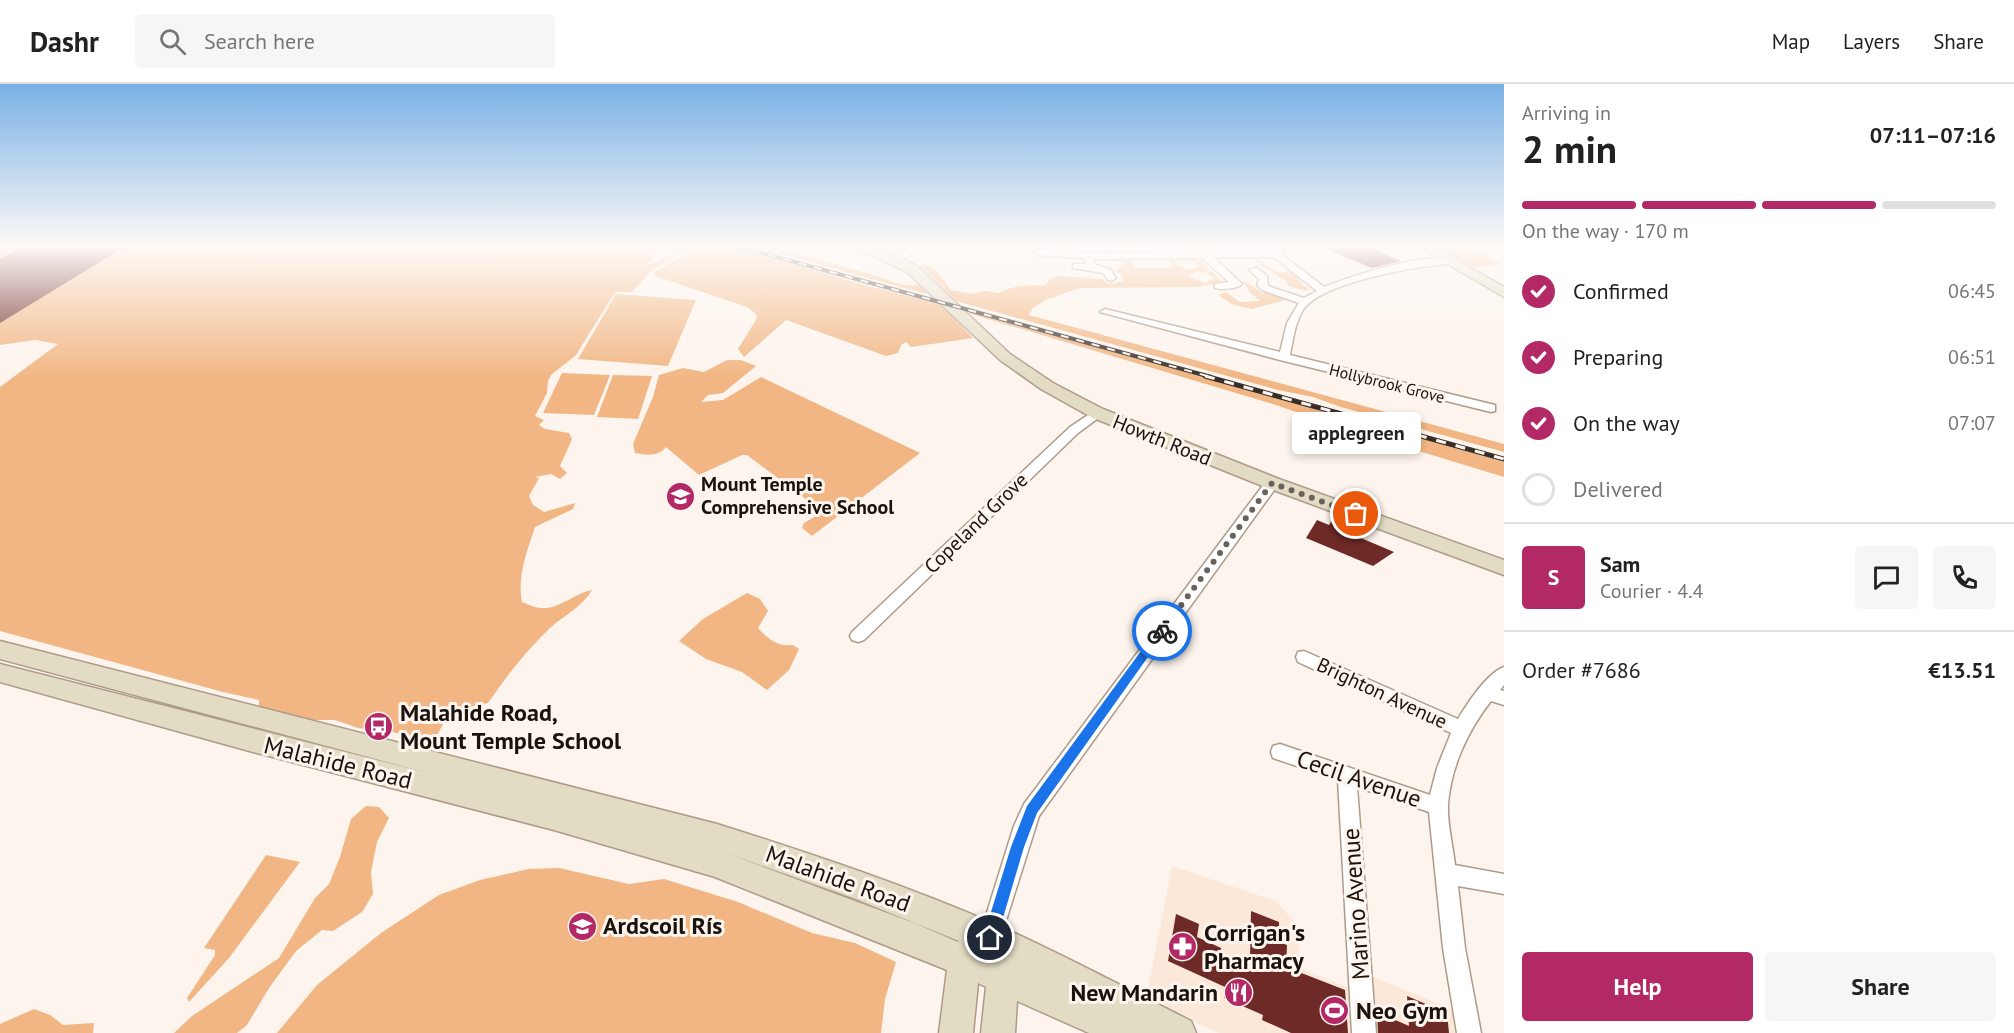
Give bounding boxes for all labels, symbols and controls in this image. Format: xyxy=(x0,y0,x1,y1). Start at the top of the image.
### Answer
search box xyxy=(135,14,555,68)
text: Dashr xyxy=(30,23,99,60)
icon: search xyxy=(156,25,189,58)
text: Search here xyxy=(204,27,315,55)
text: Map xyxy=(1772,28,1810,55)
text: Layers xyxy=(1843,28,1900,55)
text: Share xyxy=(1933,28,1984,55)
text: Arriving in xyxy=(1522,100,1611,126)
text: 07:11–07:16 xyxy=(1870,121,1996,149)
text: 2 min xyxy=(1522,123,1617,174)
text: On the way · 170 m xyxy=(1522,218,1689,244)
icon: check xyxy=(1522,275,1555,308)
text: Confirmed xyxy=(1573,277,1669,305)
text: 06:45 xyxy=(1948,278,1996,304)
icon: check xyxy=(1522,341,1555,374)
text: Preparing xyxy=(1573,343,1663,371)
text: 06:51 xyxy=(1948,344,1996,370)
street label: Hollybrook Grove xyxy=(1327,359,1447,407)
icon: check xyxy=(1522,407,1555,440)
street label: Howth Road xyxy=(1109,408,1215,472)
text: On the way xyxy=(1573,409,1680,437)
text: 07:07 xyxy=(1948,410,1996,436)
callout: applegreen xyxy=(1292,412,1420,454)
text: applegreen xyxy=(1308,420,1405,446)
street label: Copeland Grove xyxy=(919,467,1033,579)
place label: Mount Temple Comprehensive School xyxy=(701,471,894,520)
text: Delivered xyxy=(1573,475,1663,503)
school or university icon: Mount Temple Comprehensive School xyxy=(664,480,696,512)
pin xyxy=(1330,488,1381,539)
icon: bag xyxy=(1339,497,1372,530)
button: chat xyxy=(1855,546,1918,609)
button: phone xyxy=(1933,546,1996,609)
text: Sam xyxy=(1600,550,1640,578)
text: S xyxy=(1548,563,1559,591)
text: Courier · 4.4 xyxy=(1600,578,1703,604)
courier xyxy=(1132,601,1192,661)
icon: bike xyxy=(1146,615,1179,648)
street label: Brighton Avenue xyxy=(1313,651,1451,735)
text: Order #7686 xyxy=(1522,656,1641,684)
text: €13.51 xyxy=(1928,656,1996,684)
place label: Malahide Road, Mount Temple School xyxy=(400,697,622,756)
bus stop icon: Malahide Road, Mount Temple School xyxy=(363,711,395,743)
street label: Malahide Road xyxy=(261,729,415,796)
street label: Cecil Avenue xyxy=(1293,743,1426,814)
street label: Marino Avenue xyxy=(1335,827,1376,981)
street label: Malahide Road xyxy=(762,838,915,919)
school or university icon: Ardscoil Rís xyxy=(566,910,598,942)
place label: Ardscoil Rís xyxy=(603,910,723,941)
pin xyxy=(964,912,1015,963)
place label: Corrigan's Pharmacy xyxy=(1204,917,1305,976)
icon: home xyxy=(973,921,1006,954)
pharmacy icon: Corrigan's Pharmacy xyxy=(1167,931,1199,963)
button: Help xyxy=(1522,952,1753,1021)
button: Share xyxy=(1765,952,1996,1021)
place label: New Mandarin xyxy=(1070,977,1218,1008)
restaurant icon: New Mandarin xyxy=(1223,977,1255,1009)
sports icon: Neo Gym xyxy=(1319,995,1351,1027)
place label: Neo Gym xyxy=(1356,995,1448,1026)

